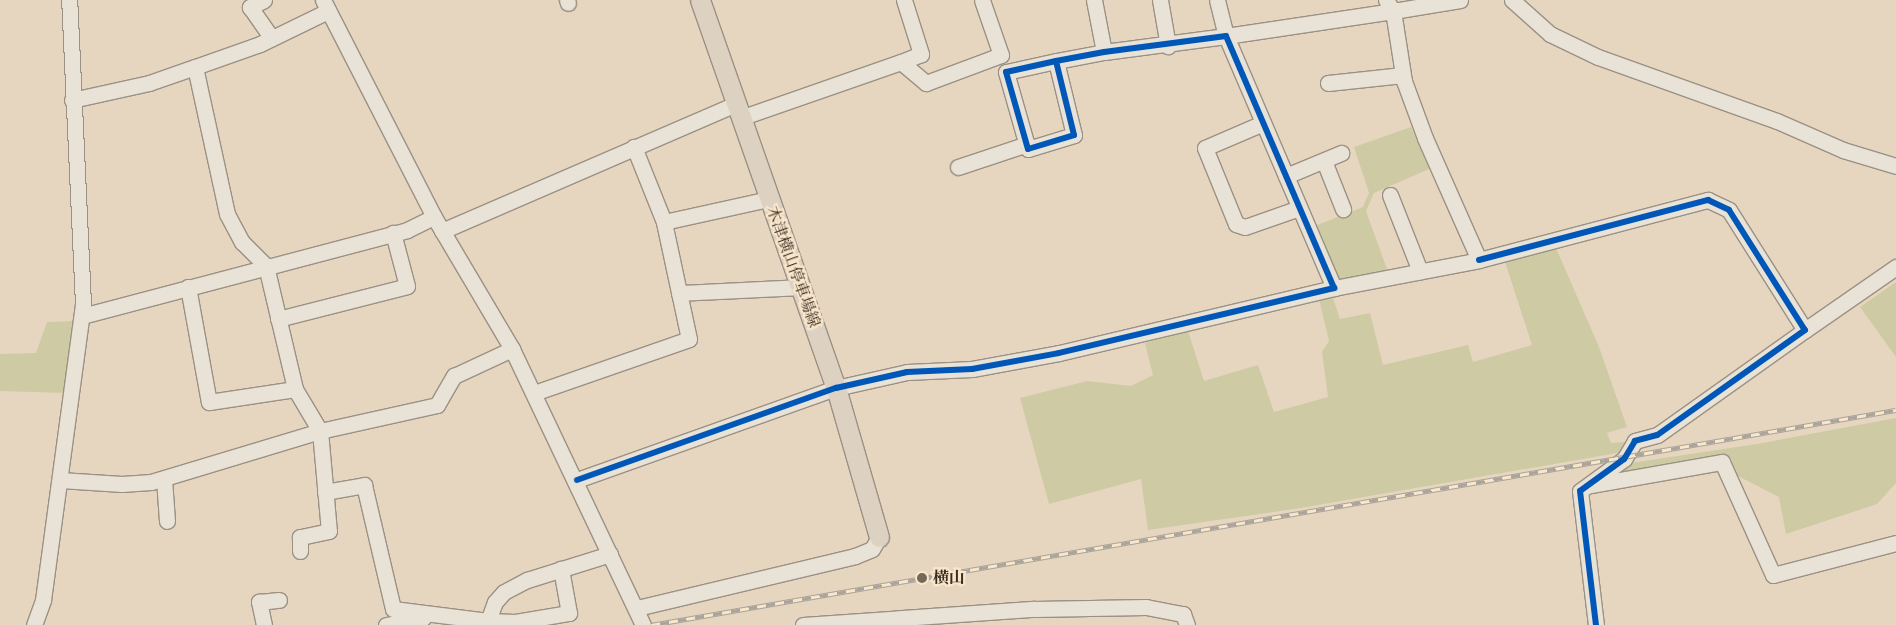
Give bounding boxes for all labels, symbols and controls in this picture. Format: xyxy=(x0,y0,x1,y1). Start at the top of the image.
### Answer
street label: 木津横山停車場線 xyxy=(762,204,824,330)
place label: 横山 xyxy=(933,568,965,588)
marker: 横山 xyxy=(915,571,929,585)

